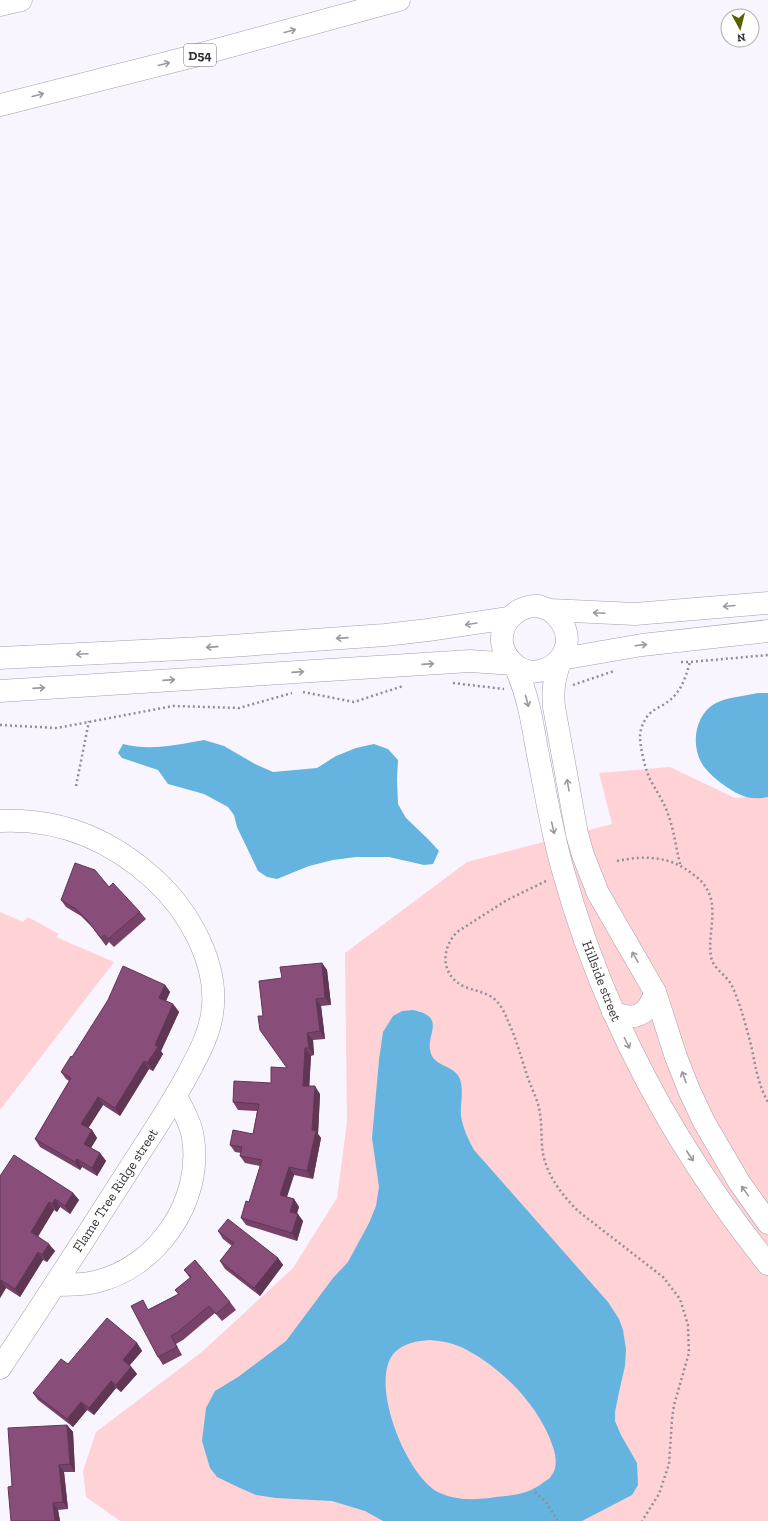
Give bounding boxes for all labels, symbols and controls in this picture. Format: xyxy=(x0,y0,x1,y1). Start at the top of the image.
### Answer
north arrow xyxy=(720,8,760,48)
one-way arrow xyxy=(283,26,296,34)
text: N xyxy=(736,30,746,44)
road number: D54 xyxy=(184,44,216,66)
one-way arrow xyxy=(157,59,170,67)
one-way arrow xyxy=(31,91,44,98)
one-way arrow xyxy=(723,602,736,610)
one-way arrow xyxy=(593,609,606,616)
one-way arrow xyxy=(465,620,478,628)
one-way arrow xyxy=(336,634,349,642)
one-way arrow xyxy=(634,642,647,649)
one-way arrow xyxy=(206,644,219,651)
one-way arrow xyxy=(76,651,89,658)
one-way arrow xyxy=(421,660,434,667)
one-way arrow xyxy=(291,668,304,675)
one-way arrow xyxy=(162,676,175,684)
one-way arrow xyxy=(32,685,45,692)
one-way arrow xyxy=(524,694,531,707)
one-way arrow xyxy=(564,779,572,792)
one-way arrow xyxy=(549,821,557,834)
street label: Hillside street xyxy=(578,938,625,1025)
one-way arrow xyxy=(630,951,638,963)
one-way arrow xyxy=(624,1037,631,1049)
one-way arrow xyxy=(680,1071,687,1083)
street label: Flame Tree Ridge street xyxy=(69,1125,162,1255)
one-way arrow xyxy=(686,1151,695,1162)
one-way arrow xyxy=(741,1186,749,1197)

